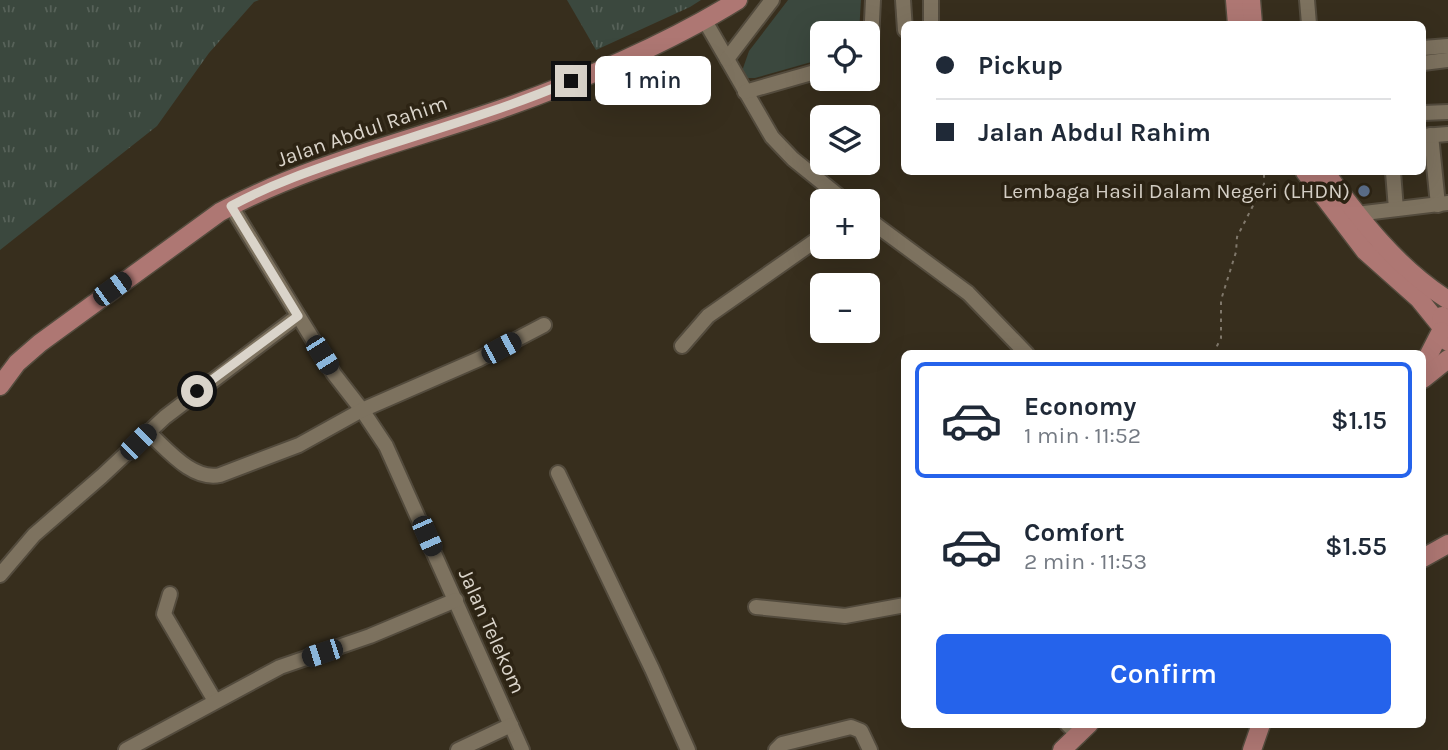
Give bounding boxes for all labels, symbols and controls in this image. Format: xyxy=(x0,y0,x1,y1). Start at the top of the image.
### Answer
map controls xyxy=(810,21,880,343)
button: locate xyxy=(810,21,880,91)
text: Pickup xyxy=(978,50,1063,81)
callout: 1 min xyxy=(596,56,711,106)
route end xyxy=(555,65,587,97)
text: 1 min xyxy=(624,67,682,94)
street label: Jalan Abdul Rahim xyxy=(274,91,450,171)
button: layers xyxy=(810,105,880,175)
text: Jalan Abdul Rahim xyxy=(978,117,1211,148)
place label: Lembaga Hasil Dalam Negeri (LHDN) xyxy=(1002,179,1350,203)
marker: Lembaga Hasil Dalam Negeri (LHDN) xyxy=(1356,183,1372,199)
button: + xyxy=(810,189,880,259)
car xyxy=(89,268,136,310)
button: − xyxy=(810,273,880,343)
car xyxy=(478,329,525,367)
car xyxy=(302,332,343,378)
route start xyxy=(181,375,213,407)
icon: car xyxy=(940,389,1003,452)
text: Economy xyxy=(1024,391,1136,422)
text: $1.15 xyxy=(1331,405,1387,436)
car xyxy=(116,420,161,464)
text: 1 min · 11:52 xyxy=(1024,422,1141,449)
car xyxy=(409,513,446,559)
icon: car xyxy=(940,515,1003,578)
text: Comfort xyxy=(1024,517,1125,548)
text: $1.55 xyxy=(1325,531,1387,562)
text: 2 min · 11:53 xyxy=(1024,548,1147,575)
street label: Jalan Telekom xyxy=(454,565,530,697)
button: Confirm xyxy=(936,634,1391,714)
car xyxy=(299,637,346,669)

